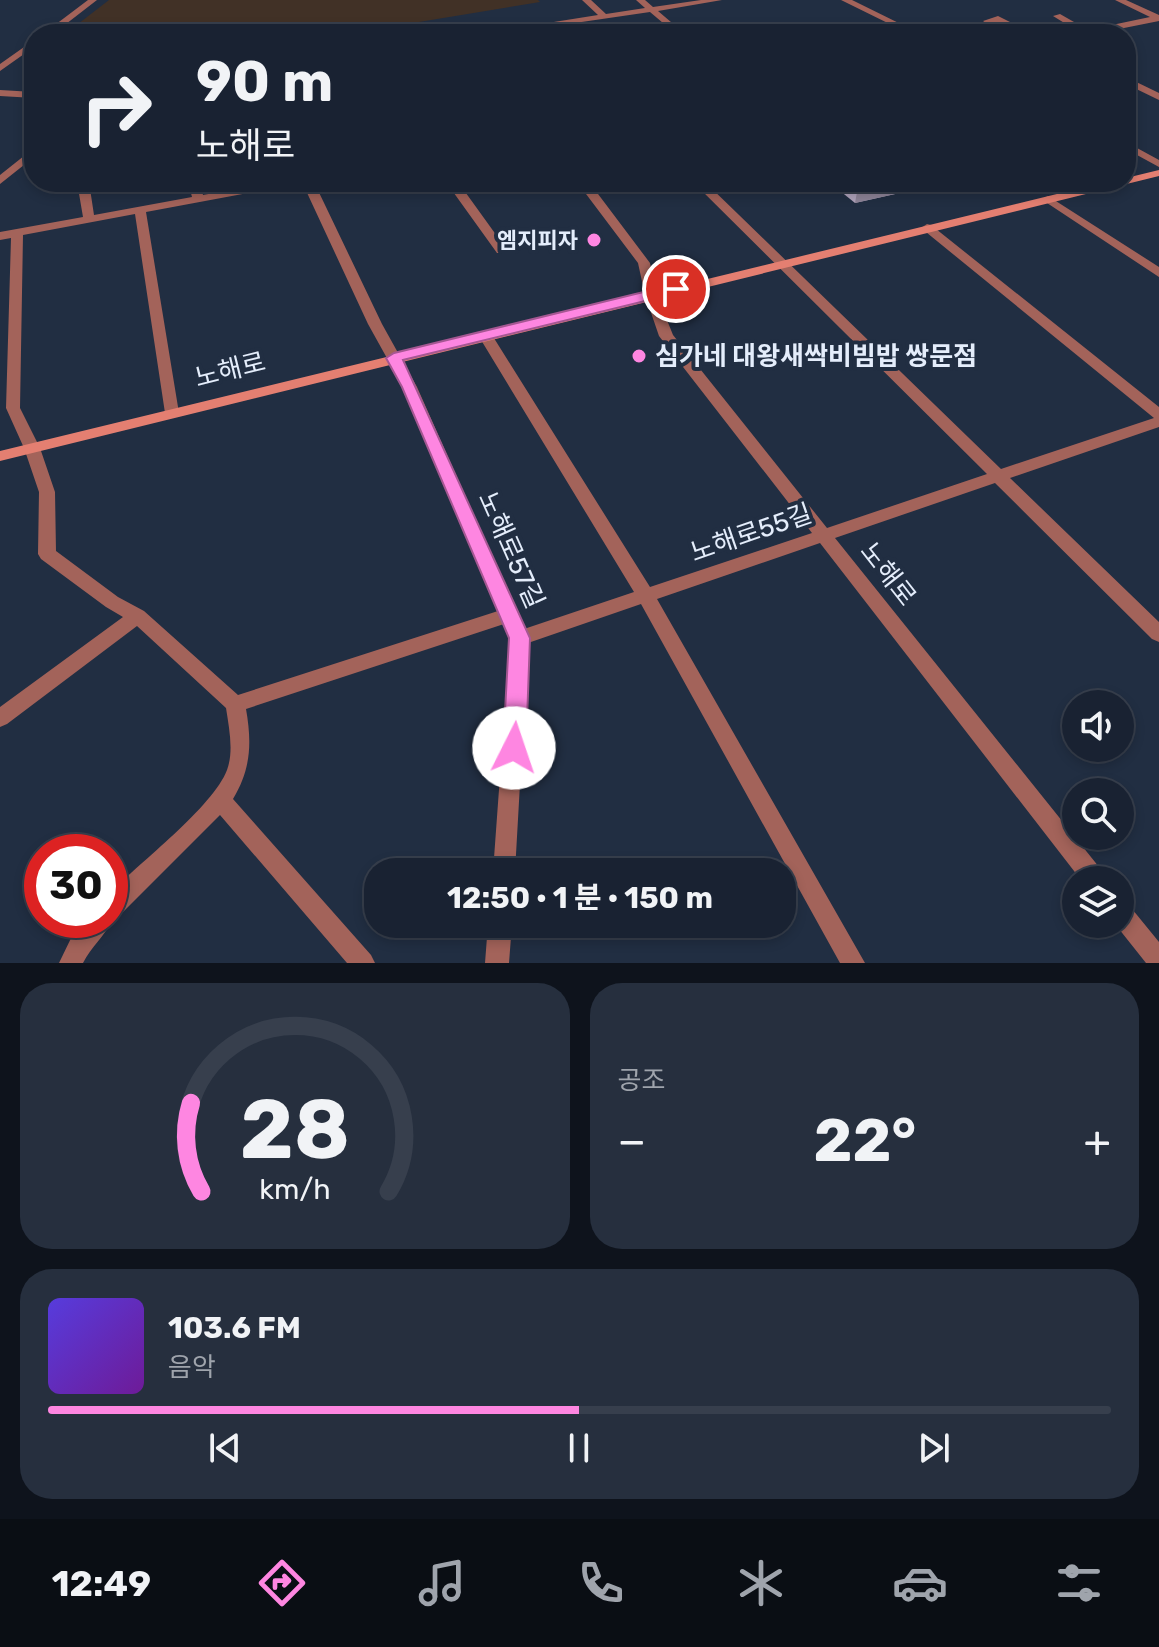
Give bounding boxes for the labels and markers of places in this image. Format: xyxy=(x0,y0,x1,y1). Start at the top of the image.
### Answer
place label: 엠지피자 xyxy=(497,227,578,254)
marker: 엠지피자 xyxy=(585,231,603,249)
pin xyxy=(642,255,710,323)
place label: 심가네 대왕새싹비빔밥 쌍문점 xyxy=(655,341,977,372)
marker: 심가네 대왕새싹비빔밥 쌍문점 xyxy=(630,347,648,365)

